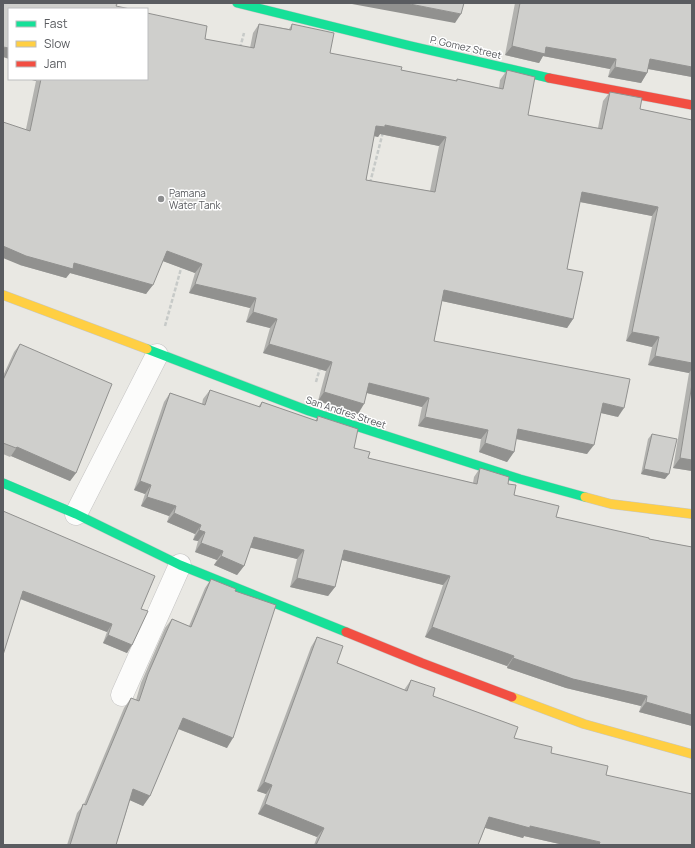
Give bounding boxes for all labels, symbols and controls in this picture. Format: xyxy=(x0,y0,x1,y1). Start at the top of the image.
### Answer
legend xyxy=(8,8,148,80)
text: Fast xyxy=(44,15,68,32)
street label: P. Gomez Street xyxy=(429,32,503,62)
text: Slow xyxy=(44,35,70,52)
text: Jam xyxy=(44,55,66,72)
place label: Pamana Water Tank xyxy=(169,186,221,212)
marker: Pamana Water Tank xyxy=(156,194,166,204)
street label: San Andres Street xyxy=(304,392,388,432)

